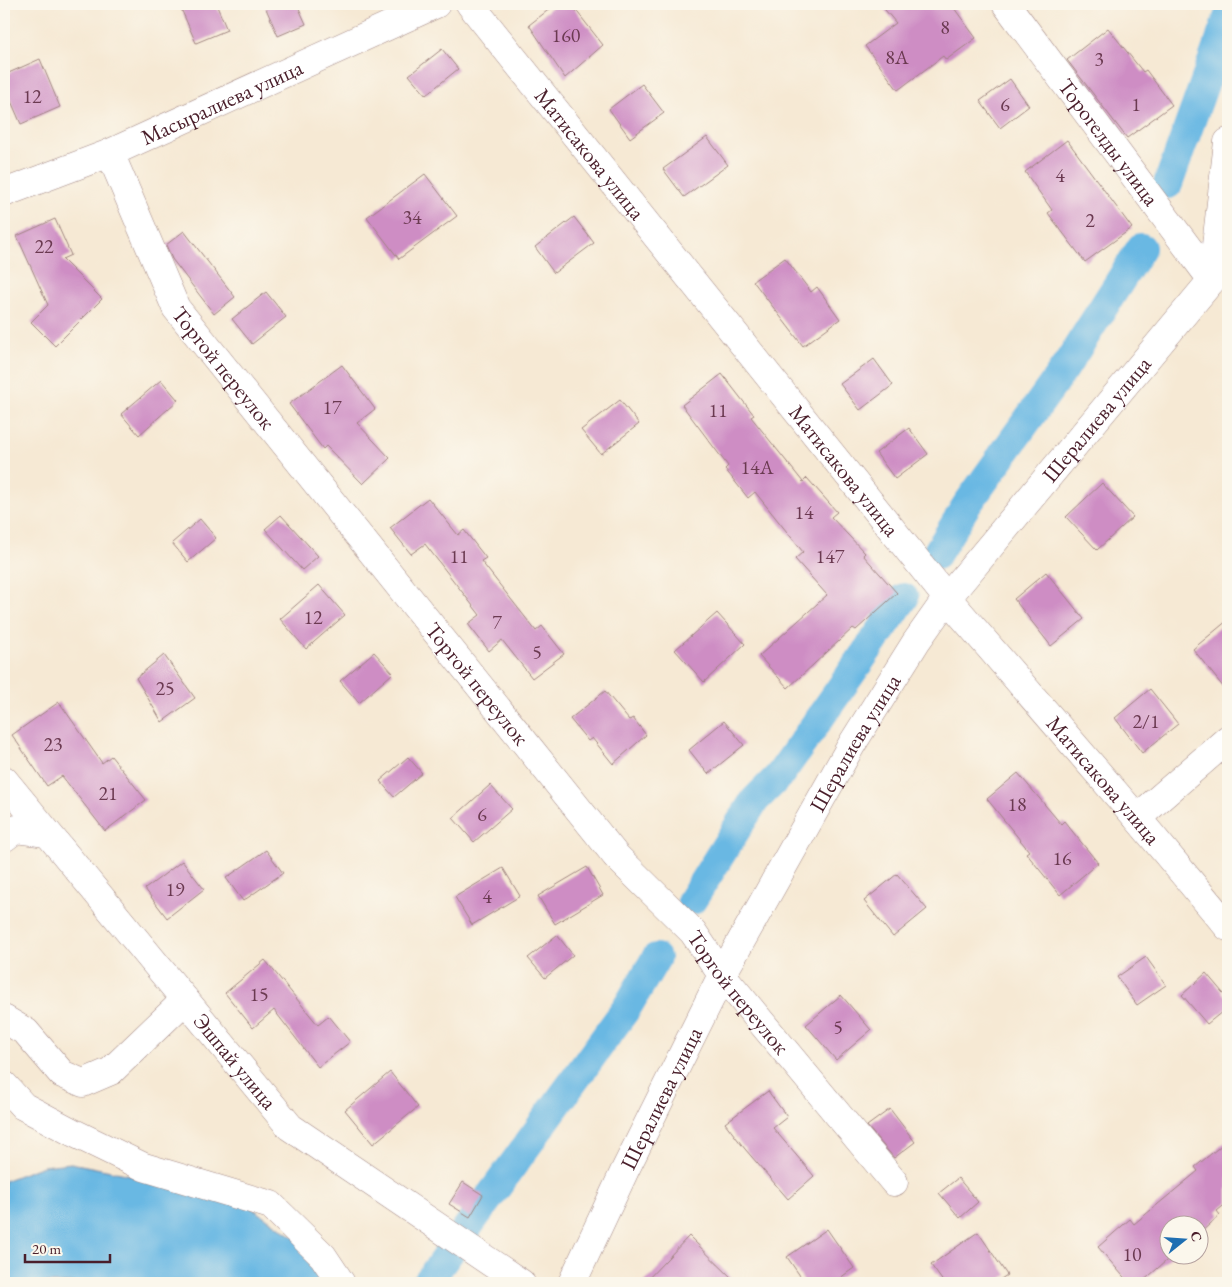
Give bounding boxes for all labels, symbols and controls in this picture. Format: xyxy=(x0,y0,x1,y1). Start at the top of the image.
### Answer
house number: 8 xyxy=(940,14,950,40)
house number: 160 xyxy=(552,22,581,48)
house number: 8А xyxy=(885,44,909,70)
house number: 3 xyxy=(1094,46,1104,72)
street label: Масыралиева улица xyxy=(136,52,307,152)
street label: Торогелды улица xyxy=(1052,72,1166,212)
street label: Матисакова улица xyxy=(528,82,652,226)
house number: 12 xyxy=(22,83,42,109)
house number: 6 xyxy=(1000,91,1010,117)
house number: 1 xyxy=(1131,91,1141,117)
house number: 4 xyxy=(1055,162,1065,188)
house number: 34 xyxy=(402,204,422,230)
house number: 2 xyxy=(1085,207,1095,233)
house number: 22 xyxy=(34,233,54,259)
street label: Торгой переулок xyxy=(166,300,283,436)
street label: Шералиева улица xyxy=(1035,350,1157,488)
house number: 17 xyxy=(322,394,342,420)
house number: 11 xyxy=(708,397,728,423)
street label: Матисакова улица xyxy=(783,398,906,542)
house number: 14А xyxy=(740,454,774,480)
house number: 14 xyxy=(794,499,814,525)
house number: 11 xyxy=(449,543,469,569)
house number: 147 xyxy=(816,543,845,569)
house number: 12 xyxy=(303,604,323,630)
house number: 7 xyxy=(492,609,502,635)
street label: Торгой переулок xyxy=(419,616,536,752)
house number: 5 xyxy=(532,639,542,665)
street label: Шералиева улица xyxy=(802,668,907,817)
house number: 25 xyxy=(155,675,175,701)
house number: 2/1 xyxy=(1132,708,1160,734)
street label: Матисакова улица xyxy=(1040,709,1168,851)
house number: 23 xyxy=(43,731,63,757)
house number: 21 xyxy=(98,780,118,806)
house number: 18 xyxy=(1007,791,1027,817)
house number: 6 xyxy=(477,801,487,827)
house number: 16 xyxy=(1052,845,1072,871)
house number: 19 xyxy=(165,876,185,902)
house number: 4 xyxy=(482,883,492,909)
street label: Торгой переулок xyxy=(681,924,797,1061)
house number: 15 xyxy=(249,981,269,1007)
street label: Эшпай улица xyxy=(187,1007,284,1115)
house number: 5 xyxy=(833,1014,843,1040)
street label: Шералиева улица xyxy=(613,1022,708,1174)
north arrow xyxy=(1160,1214,1210,1264)
text: С xyxy=(1186,1229,1207,1244)
scale bar xyxy=(25,1232,110,1264)
text: 20 m xyxy=(32,1239,61,1258)
house number: 10 xyxy=(1122,1241,1142,1267)

